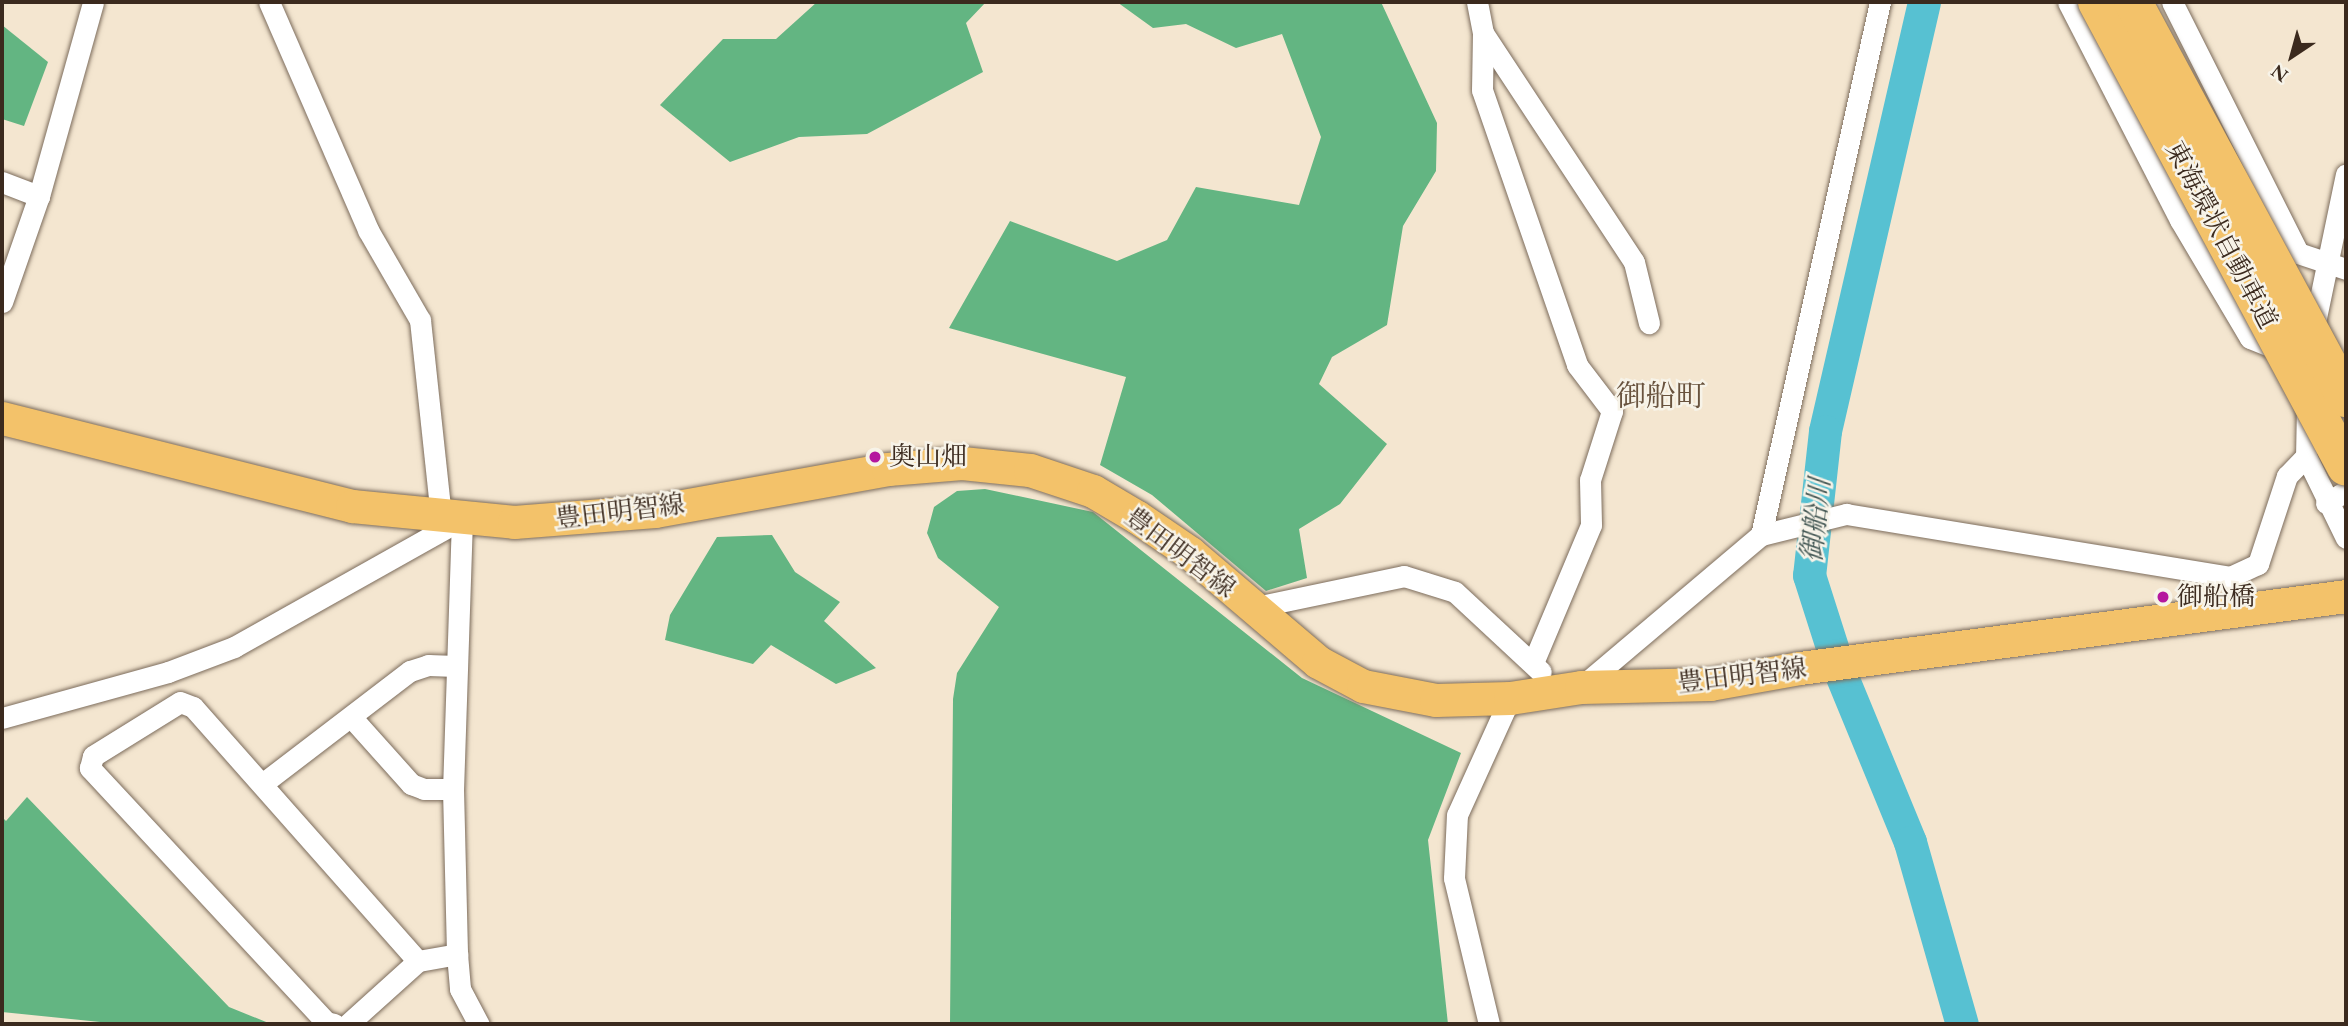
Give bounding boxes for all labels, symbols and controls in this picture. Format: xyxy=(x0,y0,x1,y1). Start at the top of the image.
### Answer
north arrow xyxy=(2257,21,2327,91)
text: N xyxy=(2266,59,2293,88)
street label: 東海環状自動車道 xyxy=(2158,136,2284,334)
district label: 御船町 xyxy=(1616,378,1706,414)
place label: 奥山畑 xyxy=(889,441,967,473)
marker: 奥山畑 xyxy=(867,449,883,465)
water label: 御船川 xyxy=(1794,476,1836,564)
street label: 豊田明智線 xyxy=(554,489,686,535)
street label: 豊田明智線 xyxy=(1119,501,1241,605)
place label: 御船橋 xyxy=(2177,581,2255,613)
marker: 御船橋 xyxy=(2155,589,2171,605)
street label: 豊田明智線 xyxy=(1676,653,1808,699)

